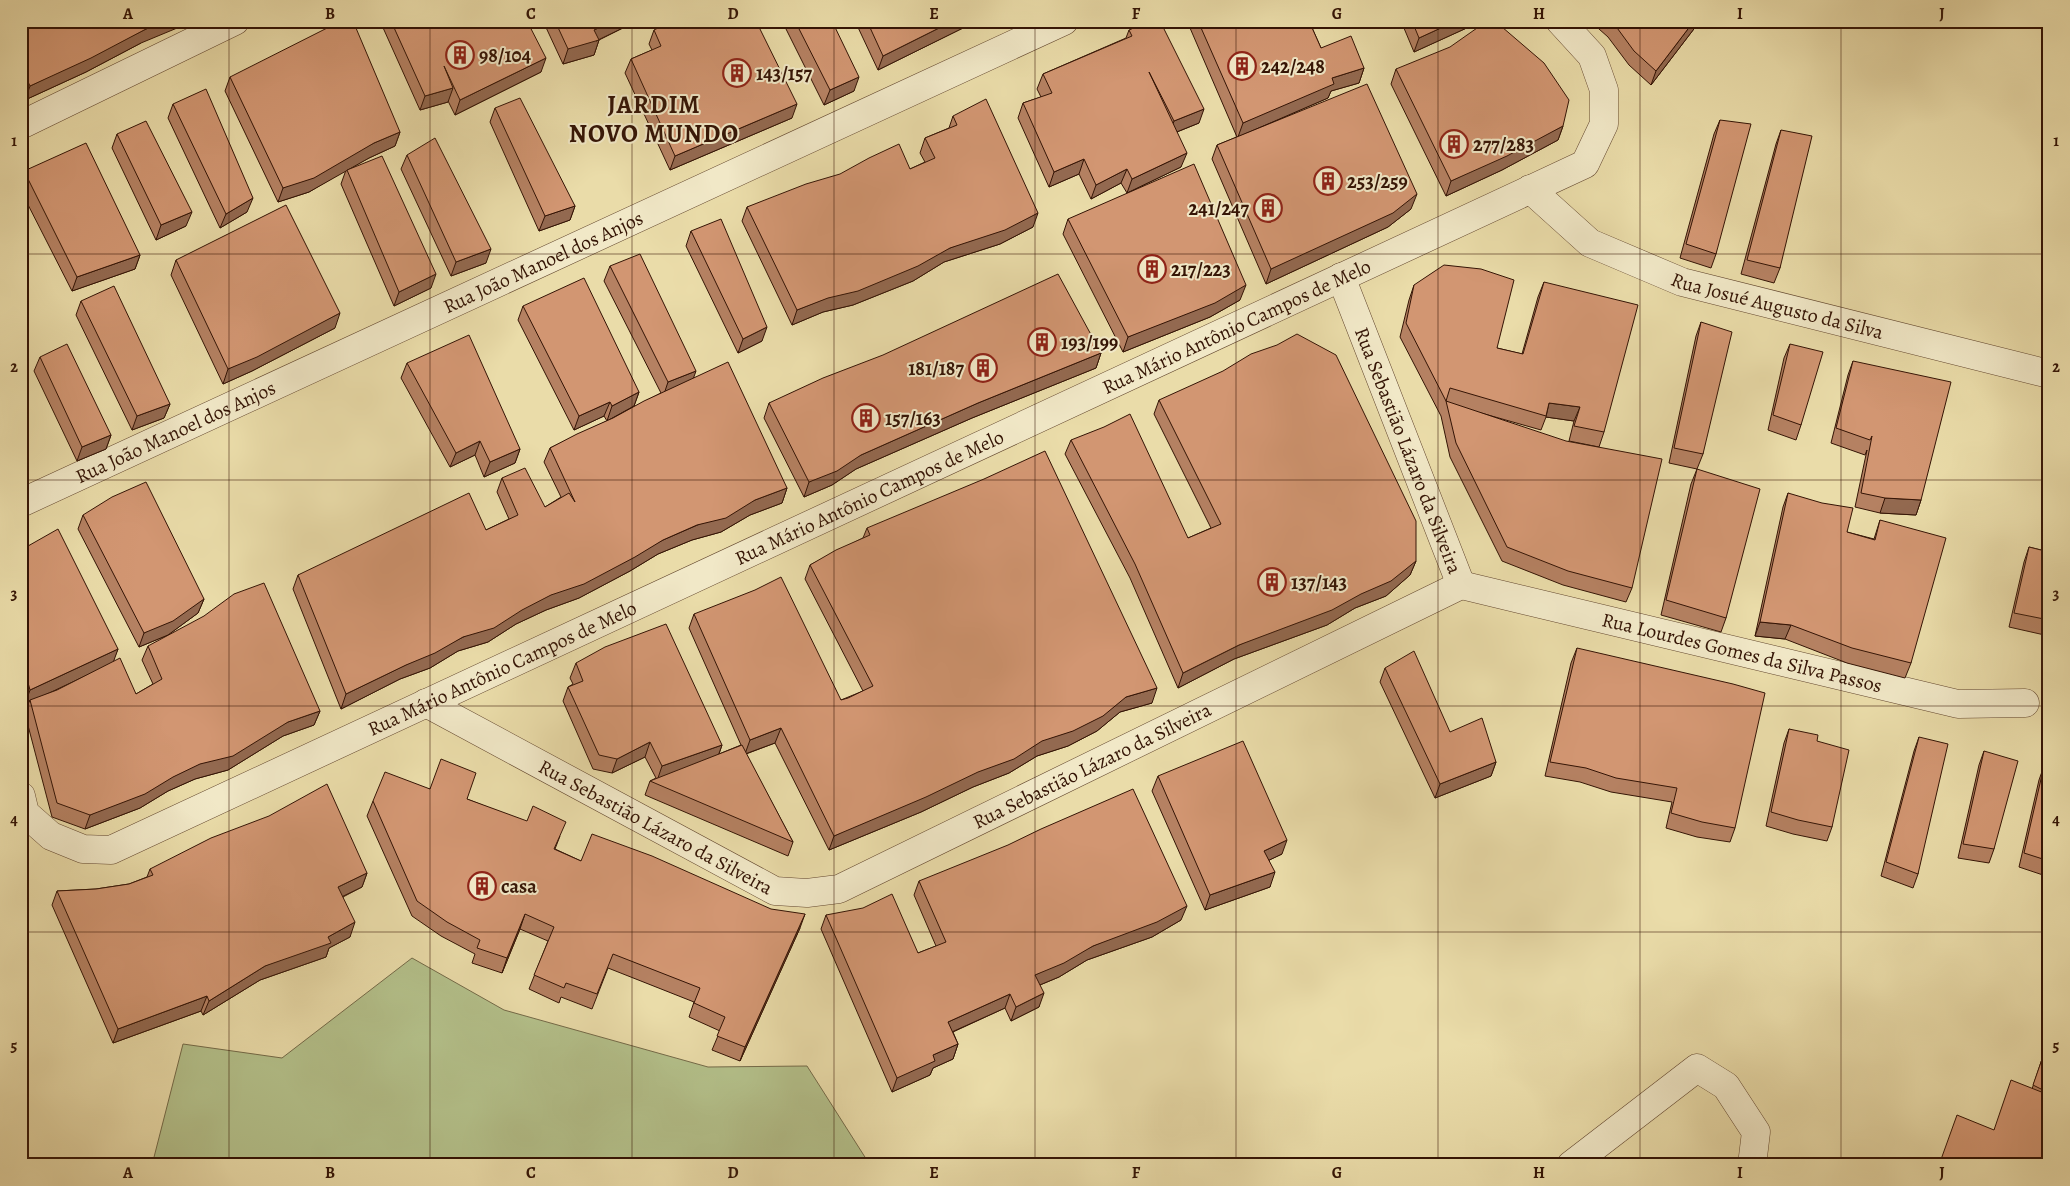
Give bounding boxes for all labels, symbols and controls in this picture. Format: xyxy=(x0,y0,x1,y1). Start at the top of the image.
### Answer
text: A xyxy=(122,3,134,25)
text: B xyxy=(325,3,335,25)
text: C xyxy=(526,3,536,25)
text: D xyxy=(727,3,739,25)
text: E xyxy=(929,3,939,25)
text: F xyxy=(1132,3,1141,25)
text: G xyxy=(1332,3,1342,25)
text: H xyxy=(1533,3,1545,25)
text: I xyxy=(1737,3,1743,25)
text: J xyxy=(1939,3,1945,25)
building icon: 98/104 xyxy=(445,40,475,70)
place label: 98/104 xyxy=(479,42,532,69)
building icon: 242/248 xyxy=(1227,51,1257,81)
place label: 242/248 xyxy=(1261,53,1325,80)
building icon: 143/157 xyxy=(722,58,752,88)
place label: 143/157 xyxy=(756,60,812,87)
district label: JARDIM NOVO MUNDO xyxy=(569,88,739,151)
building icon: 277/283 xyxy=(1439,129,1469,159)
text: 1 xyxy=(11,130,17,152)
text: 1 xyxy=(2053,130,2059,152)
place label: 277/283 xyxy=(1473,131,1534,158)
building icon: 253/259 xyxy=(1313,166,1343,196)
place label: 253/259 xyxy=(1347,168,1408,195)
building icon: 241/247 xyxy=(1253,193,1283,223)
place label: 241/247 xyxy=(1189,195,1249,222)
street label: Rua João Manoel dos Anjos xyxy=(439,204,648,320)
street label: Rua Mário Antônio Campos de Melo xyxy=(1098,253,1375,401)
building icon: 217/223 xyxy=(1137,254,1167,284)
place label: 217/223 xyxy=(1171,256,1231,283)
street label: Rua Josué Augusto da Silva xyxy=(1667,266,1887,346)
street label: Rua Sebastião Lázaro da Silveira xyxy=(1348,323,1469,578)
building icon: 193/199 xyxy=(1027,327,1057,357)
place label: 193/199 xyxy=(1061,329,1118,356)
building icon: 181/187 xyxy=(968,353,998,383)
place label: 181/187 xyxy=(908,355,964,382)
text: 2 xyxy=(10,356,18,378)
text: 2 xyxy=(2052,356,2060,378)
street label: Rua João Manoel dos Anjos xyxy=(71,374,280,490)
building icon: 157/163 xyxy=(851,403,881,433)
place label: 157/163 xyxy=(885,405,941,432)
street label: Rua Mário Antônio Campos de Melo xyxy=(731,423,1008,572)
building icon: 137/143 xyxy=(1257,567,1287,597)
place label: 137/143 xyxy=(1291,569,1347,596)
text: 3 xyxy=(11,583,18,605)
text: 3 xyxy=(2053,583,2060,605)
street label: Rua Mário Antônio Campos de Melo xyxy=(363,594,641,743)
street label: Rua Lourdes Gomes da Silva Passos xyxy=(1599,606,1885,699)
street label: Rua Sebastião Lázaro da Silveira xyxy=(968,696,1216,836)
street label: Rua Sebastião Lázaro da Silveira xyxy=(534,753,778,902)
text: 4 xyxy=(10,809,18,831)
text: 4 xyxy=(2052,809,2060,831)
building icon: casa xyxy=(467,871,497,901)
place label: casa xyxy=(501,873,537,900)
text: 5 xyxy=(11,1035,18,1057)
text: 5 xyxy=(2053,1035,2060,1057)
text: A xyxy=(122,1162,134,1184)
text: B xyxy=(325,1162,335,1184)
text: C xyxy=(526,1162,536,1184)
text: D xyxy=(727,1162,739,1184)
text: E xyxy=(929,1162,939,1184)
text: F xyxy=(1132,1162,1141,1184)
text: G xyxy=(1332,1162,1342,1184)
text: H xyxy=(1533,1162,1545,1184)
text: I xyxy=(1737,1162,1743,1184)
text: J xyxy=(1939,1162,1945,1184)

